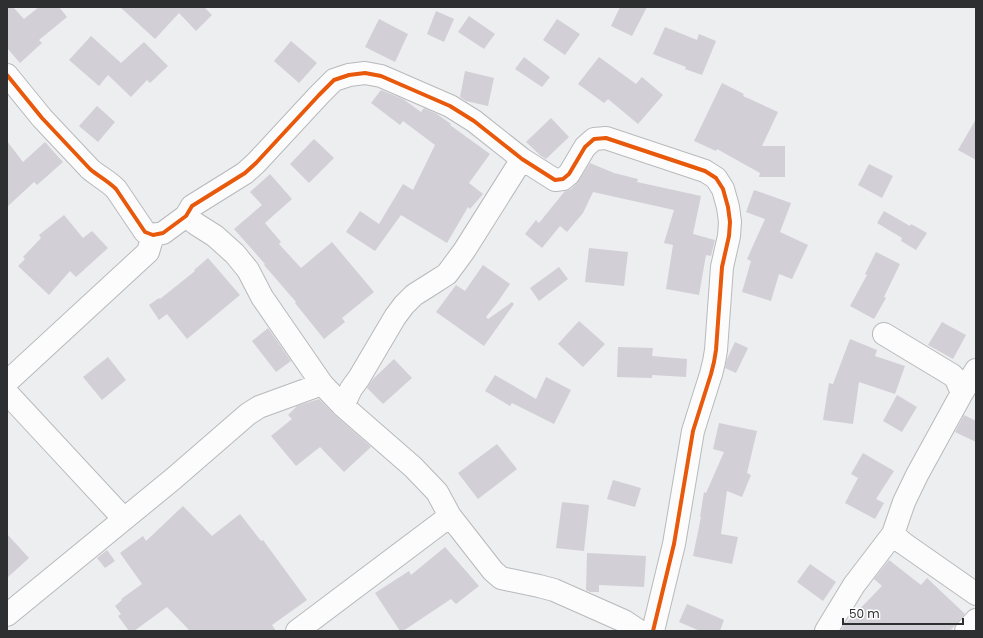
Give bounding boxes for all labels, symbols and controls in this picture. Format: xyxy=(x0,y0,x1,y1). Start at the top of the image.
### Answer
scale bar xyxy=(843,600,963,626)
text: 50 m xyxy=(849,605,880,622)

